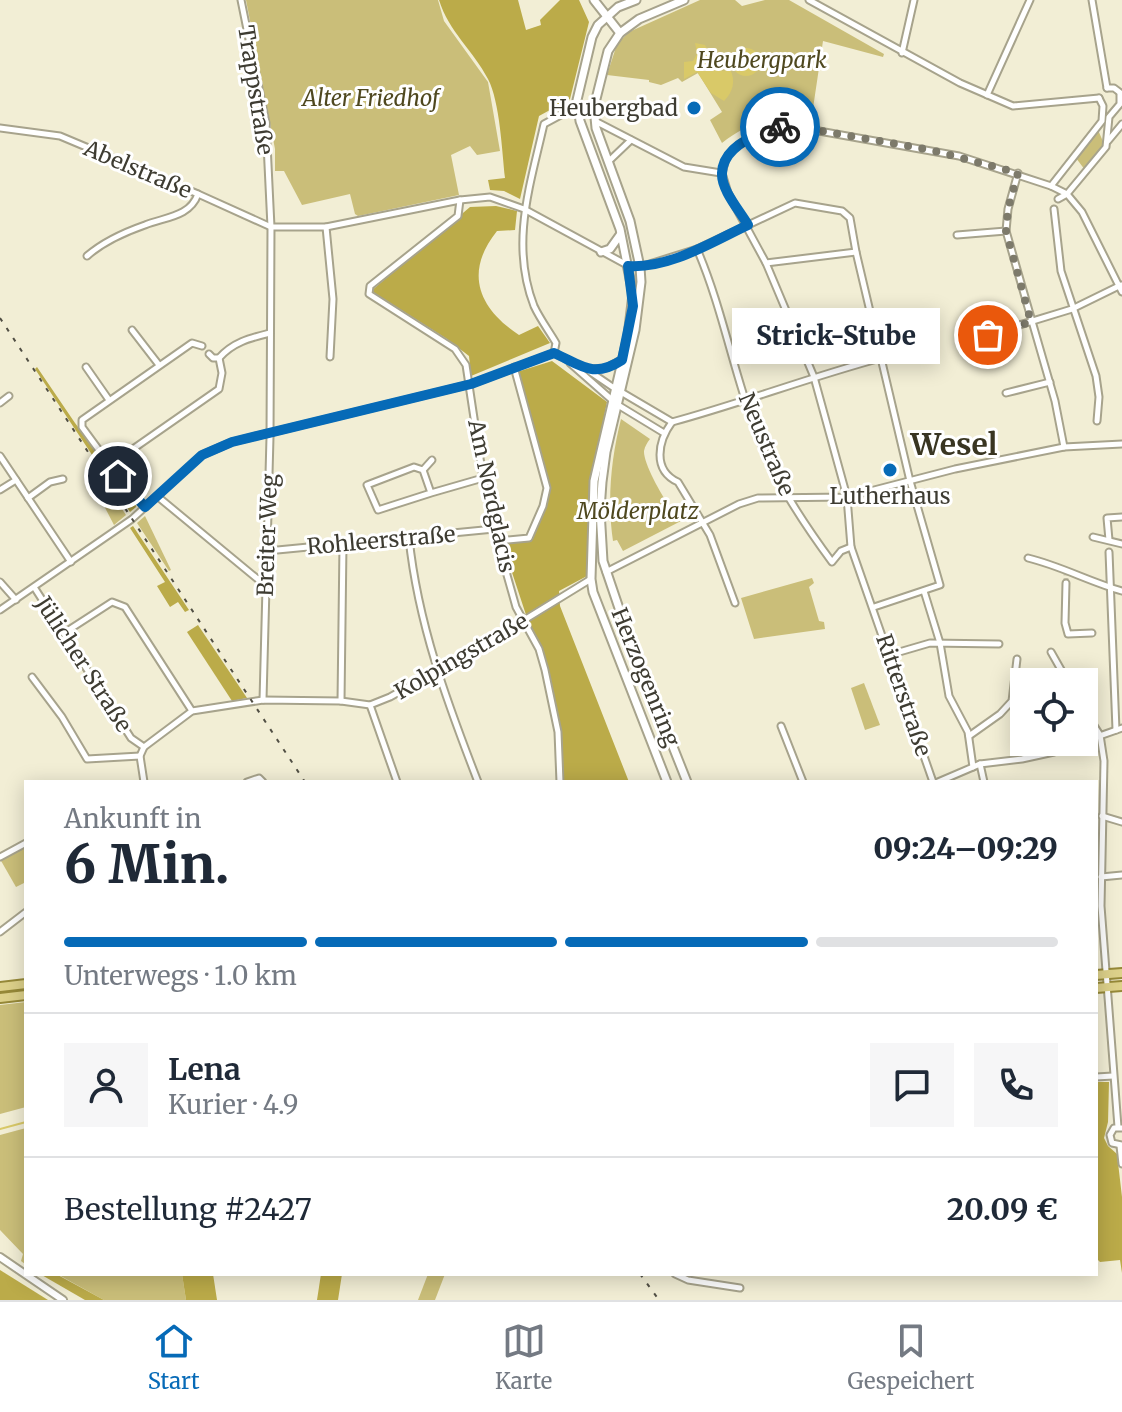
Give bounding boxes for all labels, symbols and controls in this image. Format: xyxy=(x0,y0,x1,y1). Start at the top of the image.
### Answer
street label: Trappstraße xyxy=(232,23,280,157)
park label: Heubergpark xyxy=(696,46,827,74)
park label: Alter Friedhof xyxy=(301,84,442,112)
courier xyxy=(740,87,820,167)
place label: Heubergbad xyxy=(549,94,678,122)
marker: Heubergbad xyxy=(685,99,703,117)
icon: bike xyxy=(758,105,802,149)
street label: Abelstraße xyxy=(79,133,196,204)
pin xyxy=(954,301,1022,369)
callout: Strick-Stube xyxy=(732,307,940,363)
icon: bag xyxy=(966,313,1010,357)
text: Strick-Stube xyxy=(756,319,916,352)
street label: Neustraße xyxy=(733,388,801,500)
street label: Am Nordglacis xyxy=(462,416,522,575)
district label: Wesel xyxy=(910,425,998,463)
pin xyxy=(84,442,152,510)
icon: home xyxy=(96,454,140,498)
marker: Lutherhaus xyxy=(881,461,899,479)
street label: Breiter Weg xyxy=(251,473,283,597)
place label: Lutherhaus xyxy=(829,482,951,510)
park label: Mölderplatz xyxy=(576,497,699,525)
street label: Rohleerstraße xyxy=(306,520,456,560)
street label: Jülicher Straße xyxy=(29,590,138,737)
street label: Herzogenring xyxy=(605,603,687,751)
street label: Kolpingstraße xyxy=(389,606,533,706)
street label: Ritterstraße xyxy=(870,630,938,760)
map controls xyxy=(1010,668,1098,756)
button: locate xyxy=(1010,668,1098,756)
text: Ankunft in xyxy=(64,802,201,835)
text: 09:24–09:29 xyxy=(873,829,1058,867)
text: 6 Min. xyxy=(64,832,229,897)
text: Unterwegs · 1.0 km xyxy=(64,959,297,992)
button: person xyxy=(64,1043,148,1127)
button: chat xyxy=(870,1043,954,1127)
button: phone xyxy=(974,1043,1058,1127)
text: Lena xyxy=(168,1050,241,1088)
text: Kurier · 4.9 xyxy=(168,1088,299,1121)
text: Bestellung #2427 xyxy=(64,1190,312,1228)
text: 20.09 € xyxy=(947,1190,1058,1228)
tab: Start xyxy=(148,1319,200,1395)
tab: Karte xyxy=(495,1319,552,1395)
tab: Gespeichert xyxy=(848,1319,974,1395)

